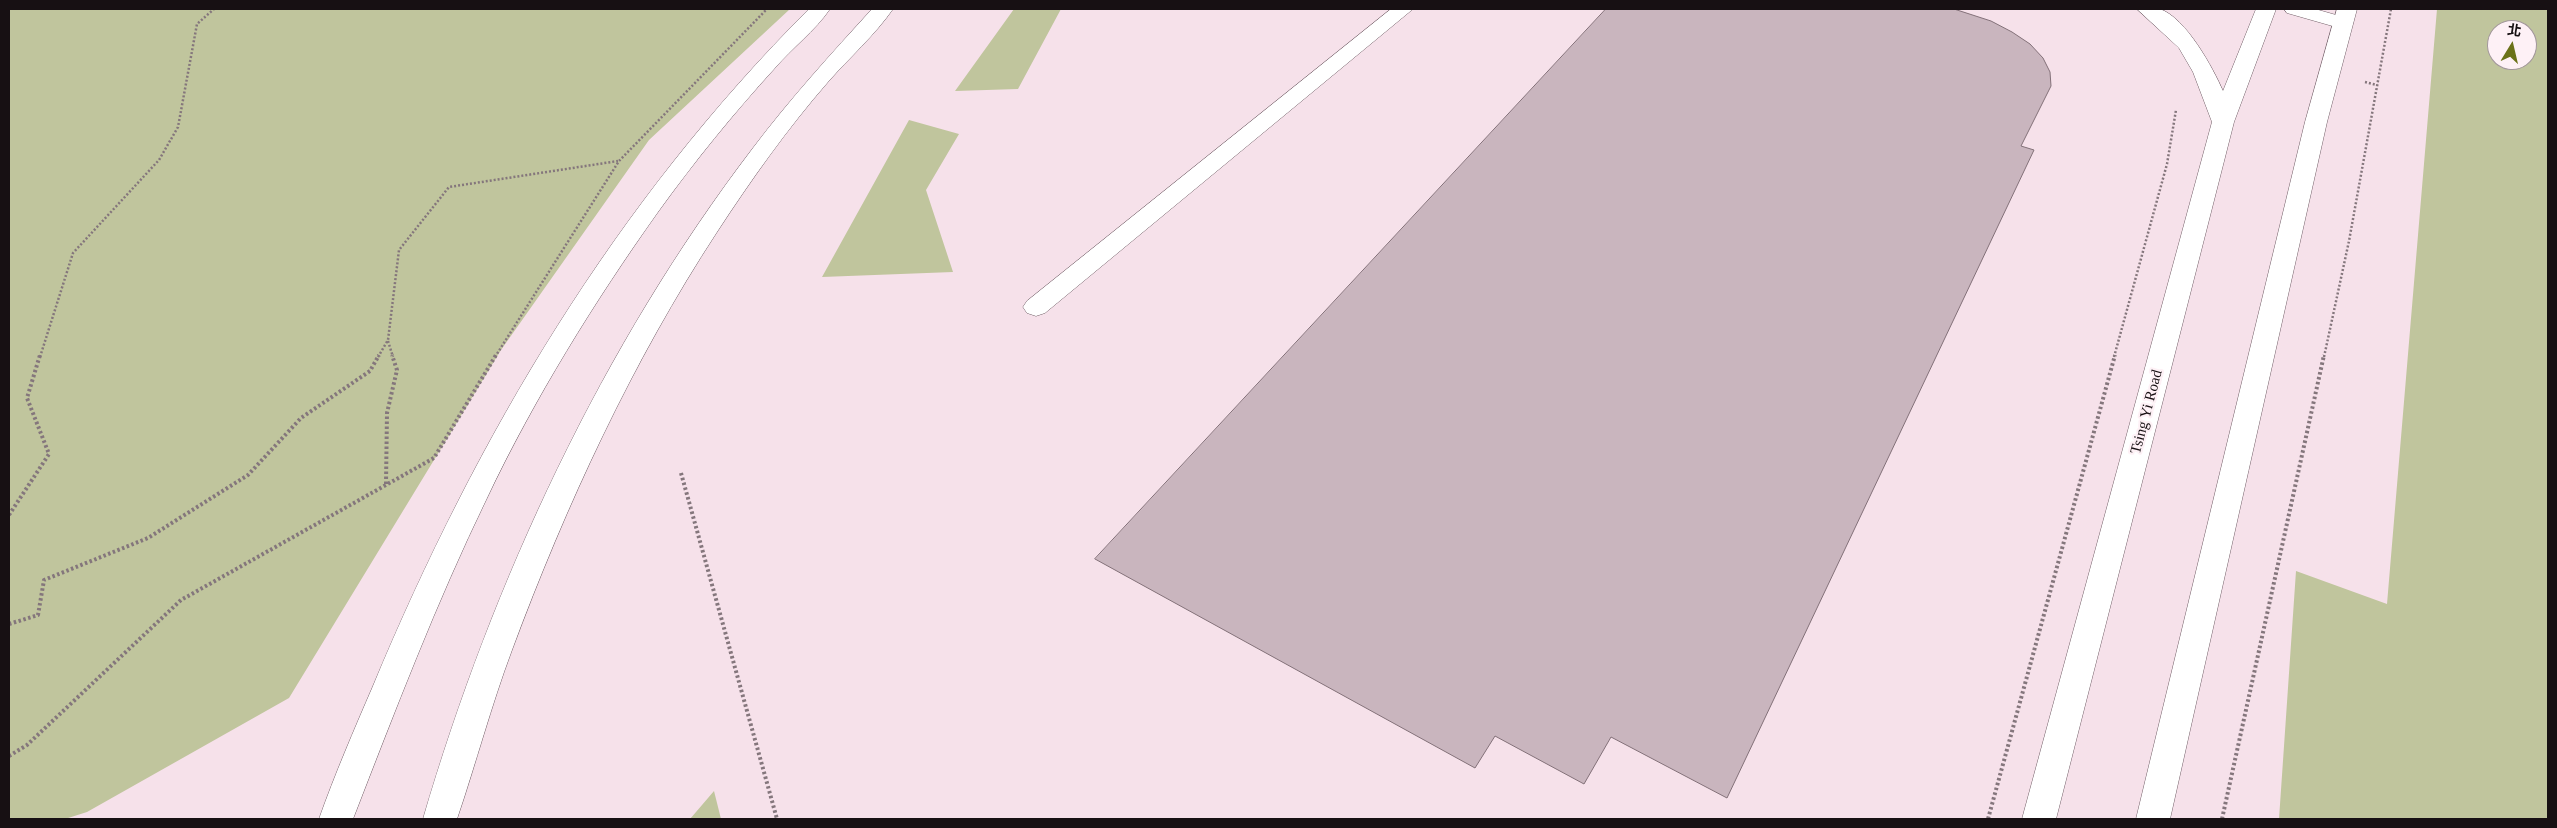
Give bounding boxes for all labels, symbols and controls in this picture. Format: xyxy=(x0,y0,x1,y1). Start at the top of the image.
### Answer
north arrow xyxy=(2487,20,2537,70)
text: 北 xyxy=(2506,22,2522,39)
street label: Tsing Yi Road xyxy=(2127,368,2167,456)

